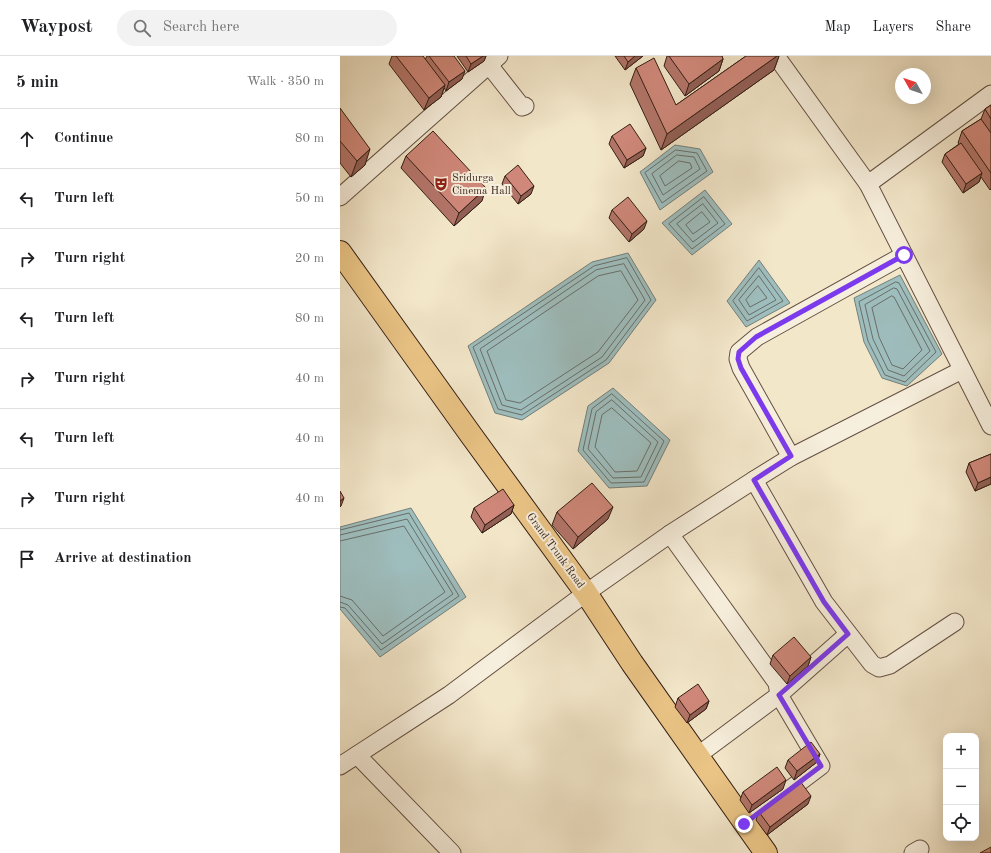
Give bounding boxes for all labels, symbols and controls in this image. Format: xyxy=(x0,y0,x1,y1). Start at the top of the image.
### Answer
search box xyxy=(117,10,397,46)
icon: search xyxy=(131,17,153,39)
text: Waypost xyxy=(20,18,93,37)
text: Search here xyxy=(163,20,239,35)
text: Map xyxy=(825,20,851,34)
text: Layers xyxy=(873,20,914,34)
text: Share xyxy=(936,20,971,34)
north arrow xyxy=(895,68,931,104)
text: 5 min xyxy=(16,74,59,91)
text: Walk · 350 m xyxy=(247,75,324,88)
icon: ahead xyxy=(16,128,38,150)
text: Continue xyxy=(54,131,113,146)
text: 80 m xyxy=(295,132,324,145)
place label: Sridurga Cinema Hall xyxy=(452,173,511,197)
theatre icon: Sridurga Cinema Hall xyxy=(433,176,449,192)
icon: left xyxy=(16,188,38,210)
text: Turn left xyxy=(54,191,114,206)
text: 50 m xyxy=(295,192,324,205)
route start xyxy=(895,246,913,264)
icon: right xyxy=(16,248,38,270)
text: Turn right xyxy=(54,251,125,266)
text: 20 m xyxy=(295,252,324,265)
icon: left xyxy=(16,308,38,330)
text: Turn left xyxy=(54,311,114,326)
text: 80 m xyxy=(295,312,324,325)
icon: right xyxy=(16,368,38,390)
text: Turn right xyxy=(54,371,125,386)
text: 40 m xyxy=(295,372,324,385)
icon: left xyxy=(16,428,38,450)
text: Turn left xyxy=(54,431,114,446)
text: 40 m xyxy=(295,432,324,445)
icon: right xyxy=(16,488,38,510)
text: Turn right xyxy=(54,491,125,506)
text: 40 m xyxy=(295,492,324,505)
street label: Grand Trunk Road xyxy=(524,511,586,591)
icon: arrive xyxy=(16,548,38,570)
text: Arrive at destination xyxy=(54,551,192,566)
map controls xyxy=(943,733,979,841)
button: + xyxy=(943,733,979,769)
button: − xyxy=(943,769,979,805)
button: locate xyxy=(943,805,979,841)
route end xyxy=(735,815,753,833)

